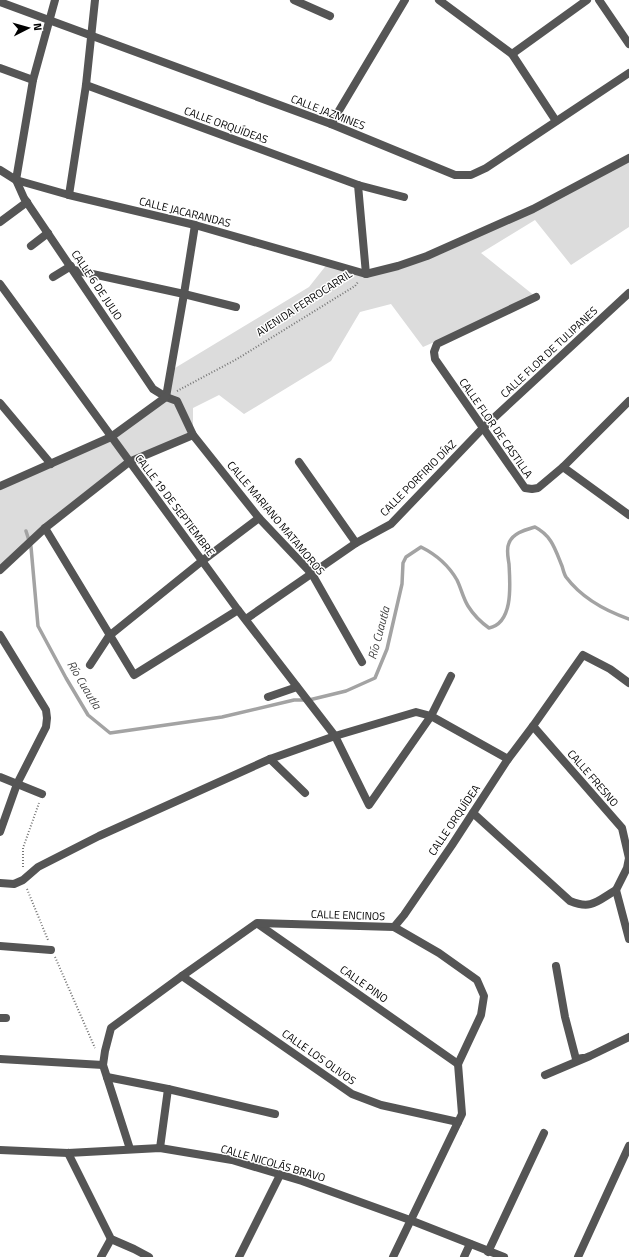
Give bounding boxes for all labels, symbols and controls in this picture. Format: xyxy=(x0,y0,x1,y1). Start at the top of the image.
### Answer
north arrow xyxy=(8,8,48,48)
text: N xyxy=(30,22,46,32)
street label: CALLE JAZMINES xyxy=(288,90,368,134)
street label: CALLE ORQUÍDEAS xyxy=(182,102,270,148)
street label: CALLE JACARANDAS xyxy=(138,193,232,231)
street label: CALLE 6 DE JULIO xyxy=(68,247,126,323)
street label: AVENIDA FERROCARRIL xyxy=(253,266,356,340)
street label: CALLE FLOR DE TULIPANES xyxy=(497,303,601,401)
street label: CALLE FLOR DE CASTILLA xyxy=(455,375,537,481)
street label: CALLE PORFIRIO DÍAZ xyxy=(376,436,460,520)
street label: CALLE 19 DE SEPTIEMBRE xyxy=(131,451,219,559)
street label: CALLE MARIANO MATAMOROS xyxy=(224,458,328,578)
water label: Río Cuautla xyxy=(362,603,395,661)
water label: Río Cuautla xyxy=(62,657,107,714)
street label: CALLE FRESNO xyxy=(564,746,622,810)
street label: CALLE ORQUÍDEA xyxy=(424,781,484,859)
street label: CALLE ENCINOS xyxy=(311,906,386,924)
street label: CALLE PINO xyxy=(337,962,391,1006)
street label: CALLE LOS OLIVOS xyxy=(279,1025,359,1089)
street label: CALLE NICOLÁS BRAVO xyxy=(219,1140,327,1186)

